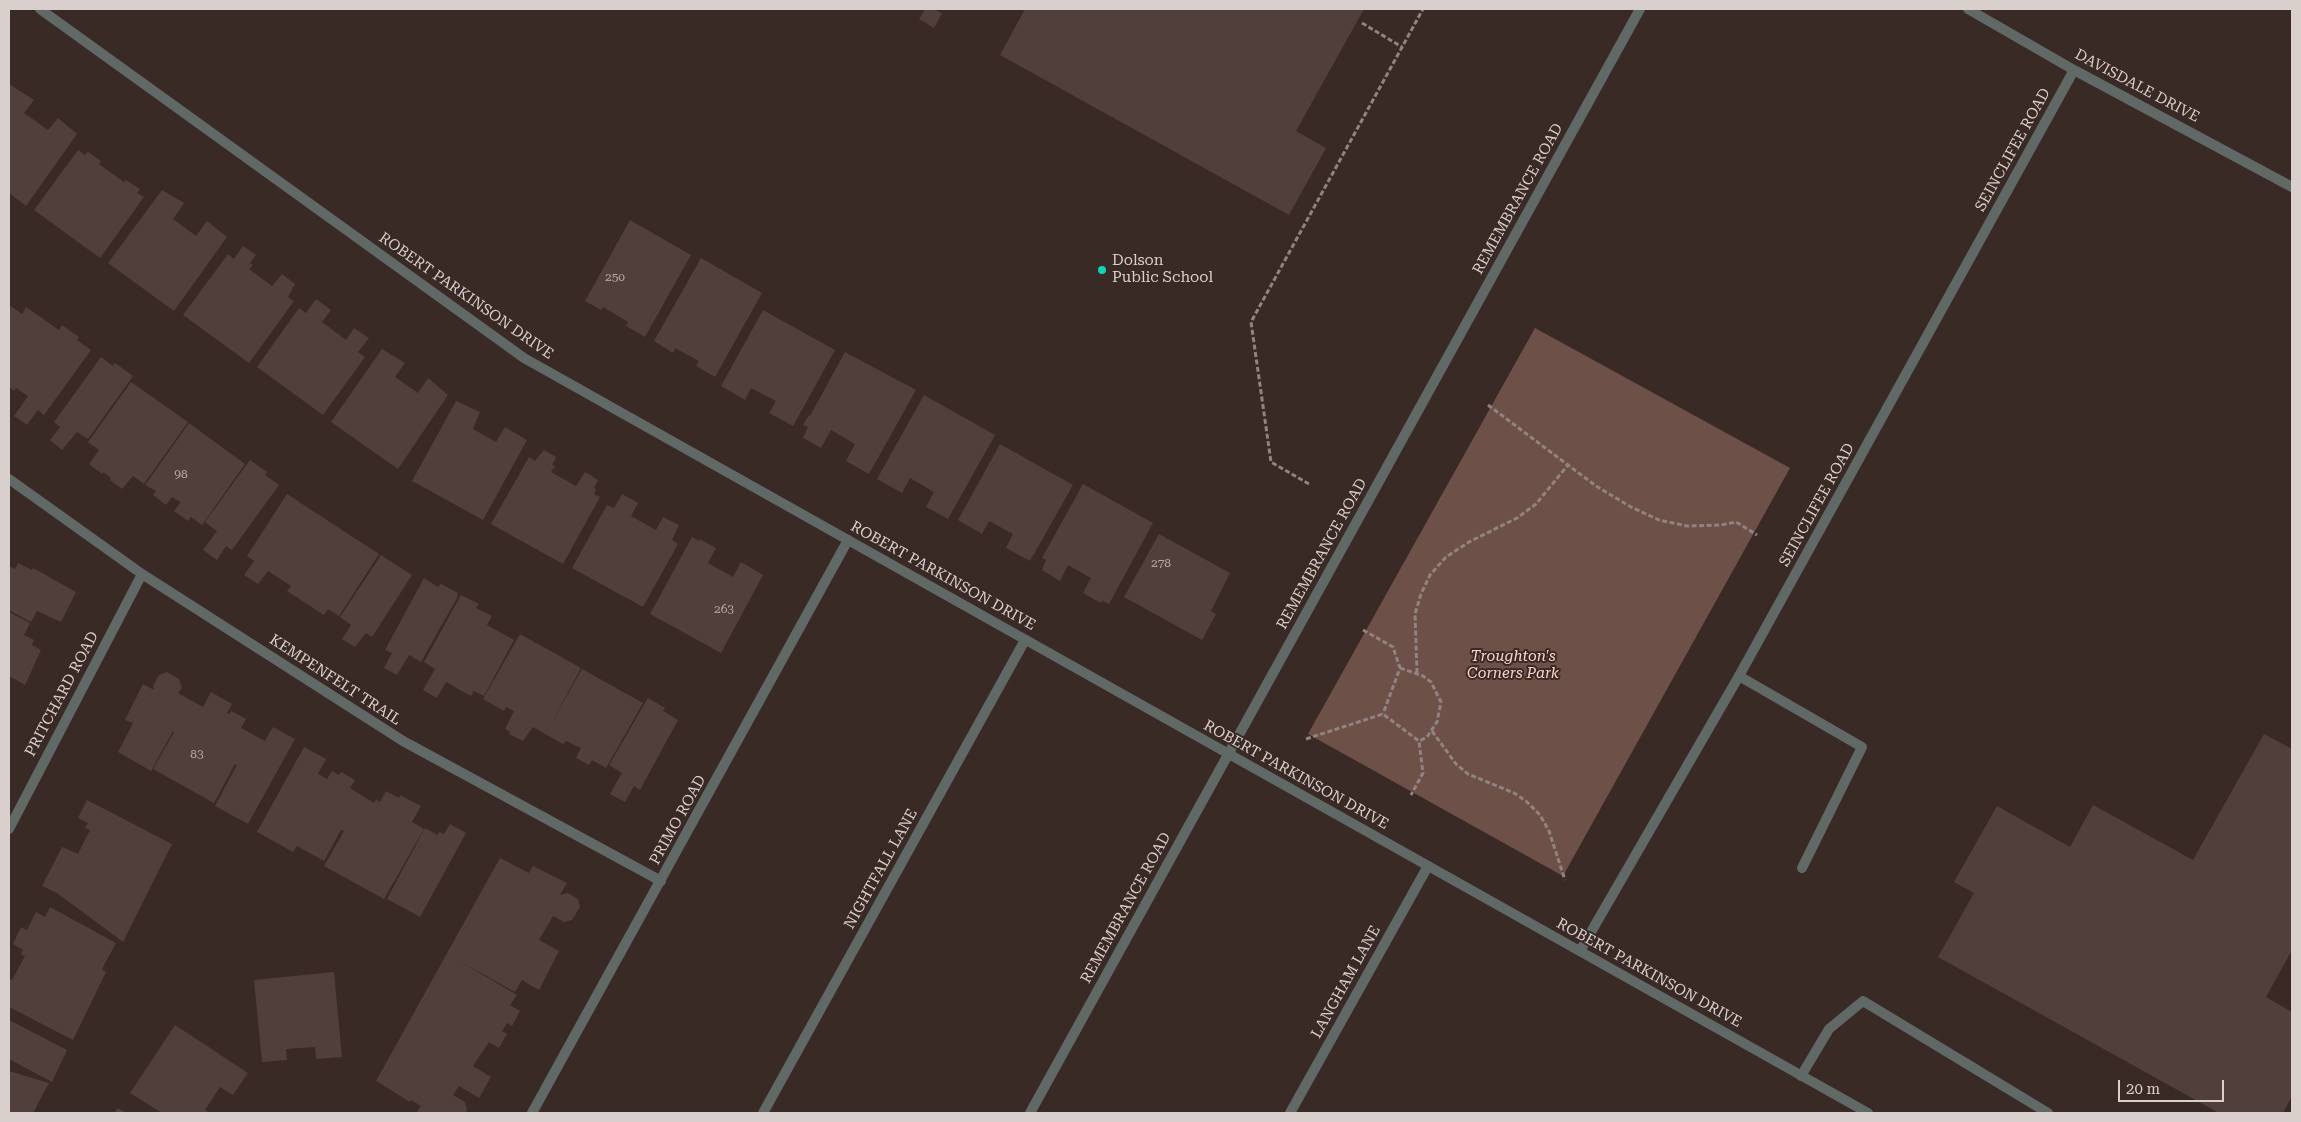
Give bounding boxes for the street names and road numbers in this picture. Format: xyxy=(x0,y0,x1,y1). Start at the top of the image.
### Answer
street label: DAVISDALE DRIVE xyxy=(2072,46,2202,126)
street label: SEINCLIFEE ROAD xyxy=(1972,85,2054,215)
street label: REMEMBRANCE ROAD xyxy=(1469,120,1567,278)
street label: ROBERT PARKINSON DRIVE xyxy=(375,229,557,363)
street label: SEINCLIFEE ROAD xyxy=(1776,440,1858,570)
street label: REMEMBRANCE ROAD xyxy=(1273,475,1371,633)
street label: ROBERT PARKINSON DRIVE xyxy=(847,517,1039,635)
street label: PRITCHARD ROAD xyxy=(21,628,103,760)
street label: KEMPENFELT TRAIL xyxy=(266,631,404,729)
street label: ROBERT PARKINSON DRIVE xyxy=(1200,716,1392,834)
street label: PRIMO ROAD xyxy=(646,772,710,868)
street label: NIGHTFALL LANE xyxy=(841,806,921,932)
street label: REMEMBRANCE ROAD xyxy=(1077,829,1175,987)
street label: ROBERT PARKINSON DRIVE xyxy=(1553,914,1745,1032)
street label: LANGHAM LANE xyxy=(1308,923,1384,1041)

